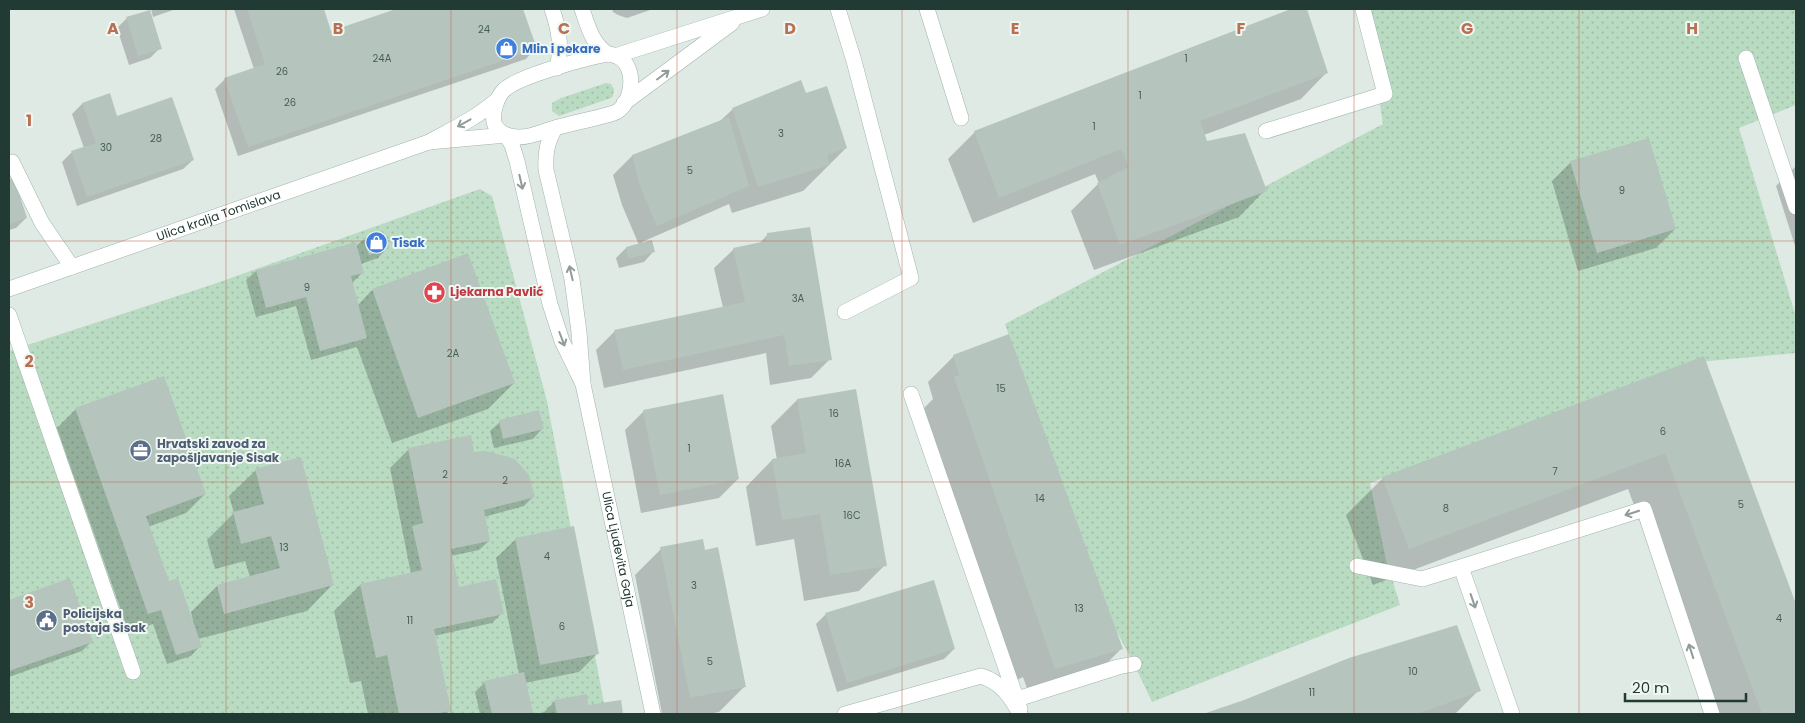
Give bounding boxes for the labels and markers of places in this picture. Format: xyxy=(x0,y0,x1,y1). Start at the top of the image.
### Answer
shop icon: Mlin i pekare xyxy=(494,37,518,61)
place label: Mlin i pekare xyxy=(522,40,601,57)
shop icon: Tisak xyxy=(364,231,388,255)
place label: Tisak xyxy=(392,234,425,251)
pharmacy icon: Ljekarna Pavlić xyxy=(422,280,446,304)
place label: Ljekarna Pavlić xyxy=(450,283,544,300)
place label: Hrvatski zavod za zapošljavanje Sisak xyxy=(157,435,280,466)
office icon: Hrvatski zavod za zapošljavanje Sisak xyxy=(129,439,153,463)
place label: Policijska postaja Sisak xyxy=(63,605,146,636)
public building icon: Policijska postaja Sisak xyxy=(35,609,59,633)

